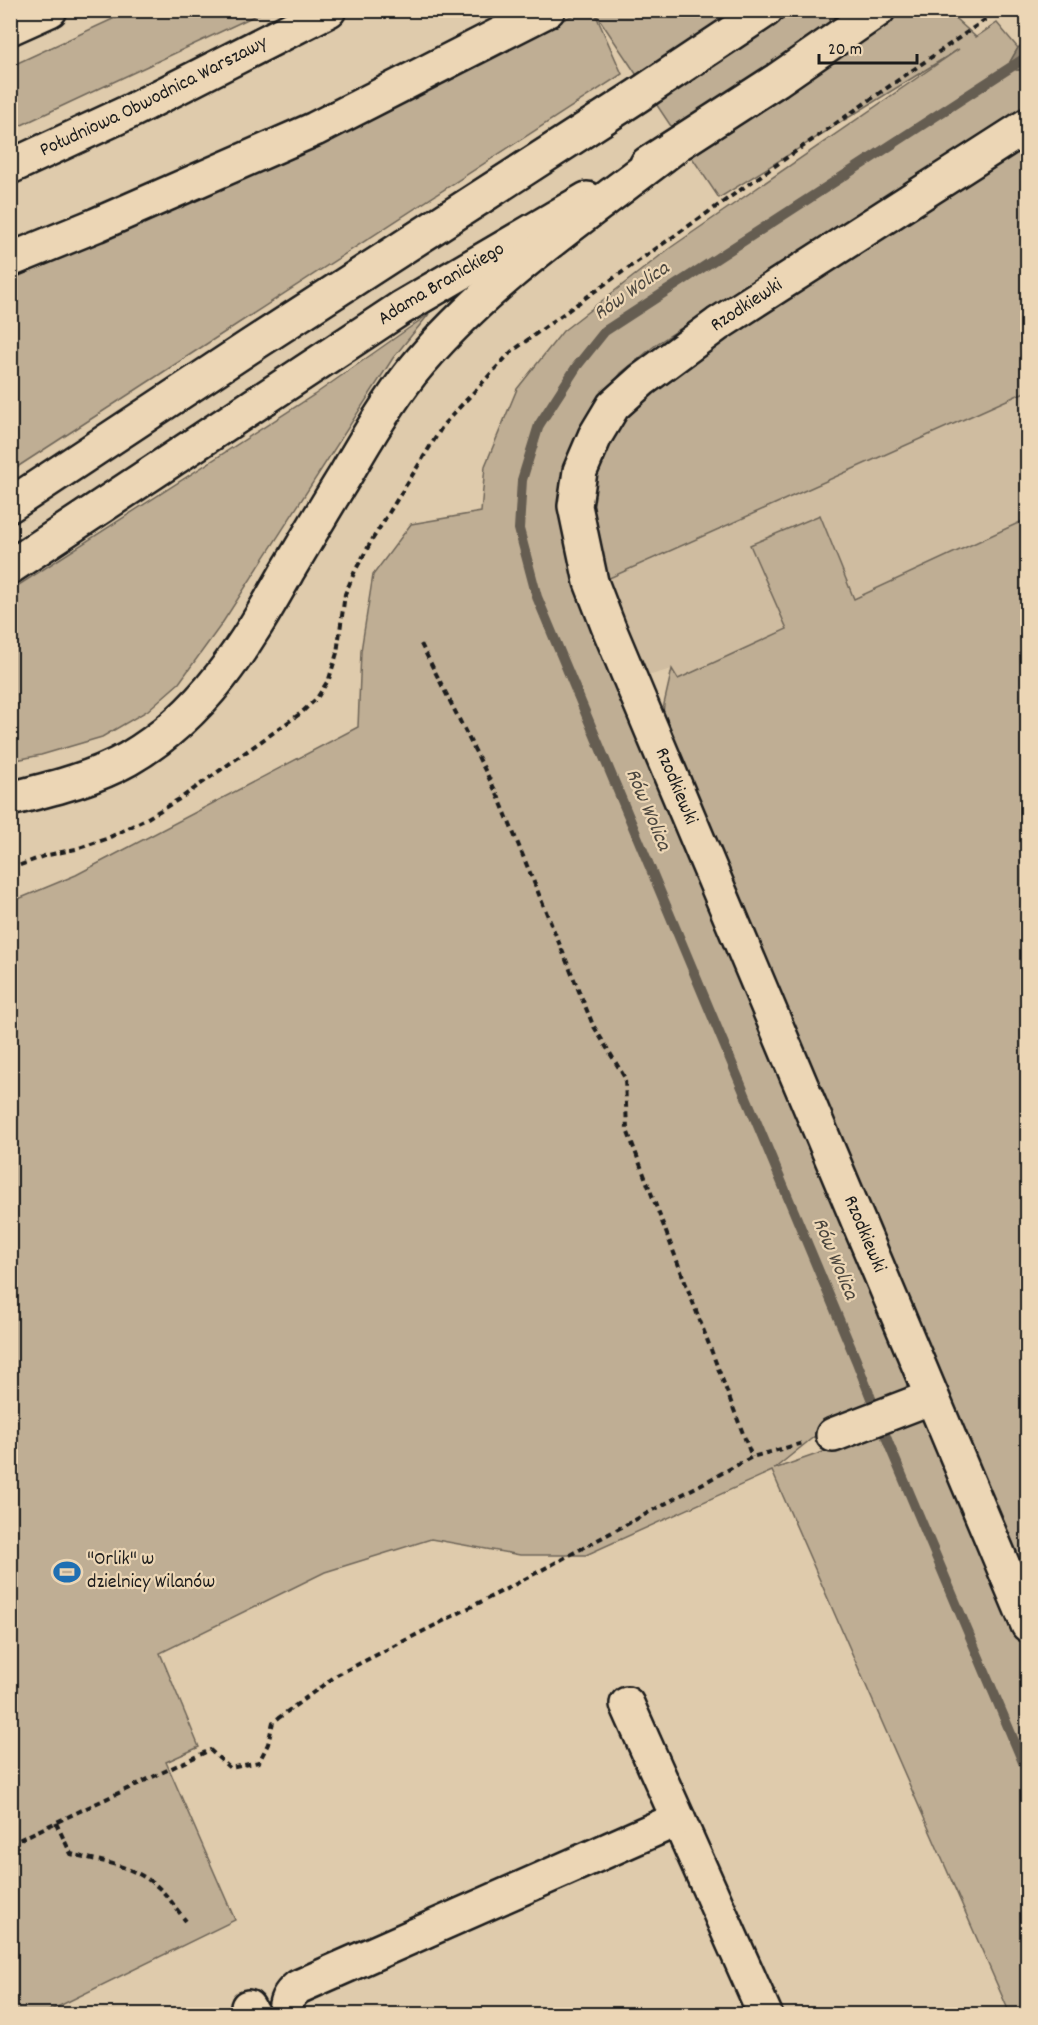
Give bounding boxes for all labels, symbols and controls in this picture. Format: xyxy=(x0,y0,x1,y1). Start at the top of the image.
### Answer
scale bar xyxy=(819,27,916,65)
street label: Południowa Obwodnica Warszawy xyxy=(36,29,274,165)
text: 20 m xyxy=(828,38,862,63)
street label: Adama Branickiego xyxy=(373,236,510,333)
water label: Rów Wolica xyxy=(588,254,677,329)
street label: Rzodkiewki xyxy=(705,272,789,340)
street label: Rzodkiewki xyxy=(647,744,704,830)
water label: Rów Wolica xyxy=(616,764,678,857)
street label: Rzodkiewki xyxy=(835,1192,893,1278)
water label: Rów Wolica xyxy=(803,1213,865,1306)
place label: "Orlik" w dzielnicy Wilanów xyxy=(87,1546,215,1597)
sports icon: "Orlik" w dzielnicy Wilanów xyxy=(52,1557,82,1587)

